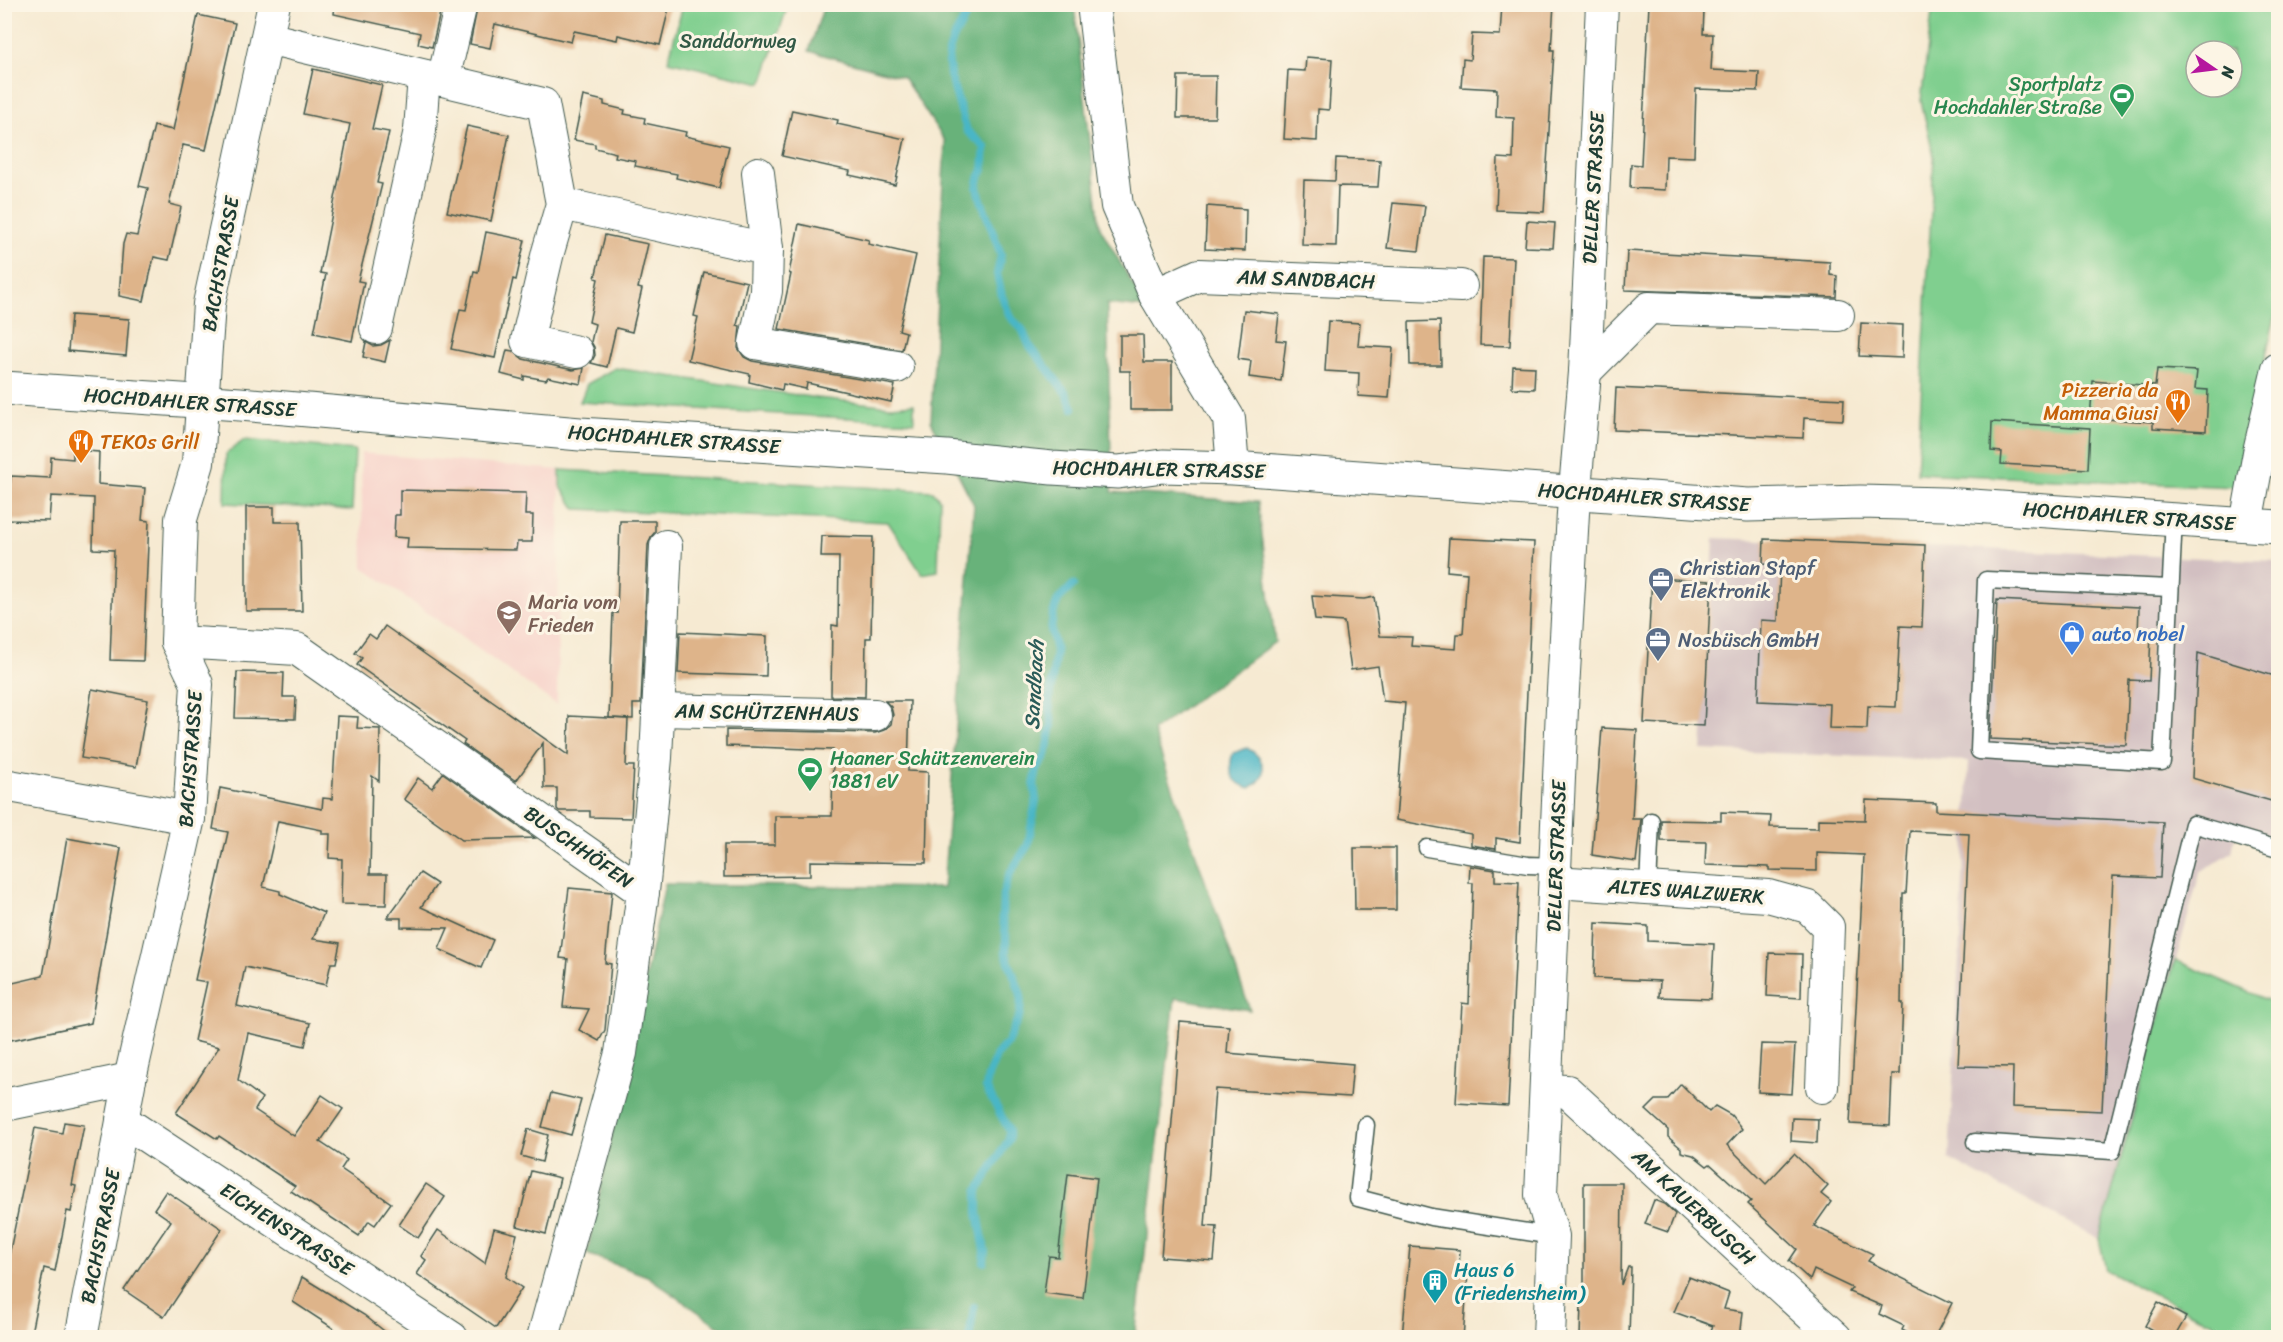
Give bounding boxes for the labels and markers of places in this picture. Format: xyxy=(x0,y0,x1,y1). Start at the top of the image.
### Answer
place label: Sportplatz Hochdahler Straße xyxy=(1934,67,2102,125)
sports icon: Sportplatz Hochdahler Straße xyxy=(2107,81,2137,119)
place label: Pizzeria da Mamma Giusi xyxy=(2043,373,2159,431)
restaurant icon: Pizzeria da Mamma Giusi xyxy=(2163,387,2193,425)
place label: TEKOs Grill xyxy=(100,425,201,460)
restaurant icon: TEKOs Grill xyxy=(66,427,96,465)
place label: Christian Stapf Elektronik xyxy=(1680,551,1817,609)
office icon: Christian Stapf Elektronik xyxy=(1646,565,1676,603)
place label: Maria vom Frieden xyxy=(528,585,618,643)
school or university icon: Maria vom Frieden xyxy=(494,598,524,636)
place label: auto nobel xyxy=(2092,617,2186,652)
shop icon: auto nobel xyxy=(2057,619,2087,657)
place label: Nosbüsch GmbH xyxy=(1678,623,1819,658)
office icon: Nosbüsch GmbH xyxy=(1643,625,1673,663)
place label: Haaner Schützenverein 1881 eV xyxy=(830,741,1035,799)
sports icon: Haaner Schützenverein 1881 eV xyxy=(795,755,825,793)
place label: Haus 6 (Friedensheim) xyxy=(1454,1253,1586,1311)
building icon: Haus 6 (Friedensheim) xyxy=(1420,1267,1450,1305)

